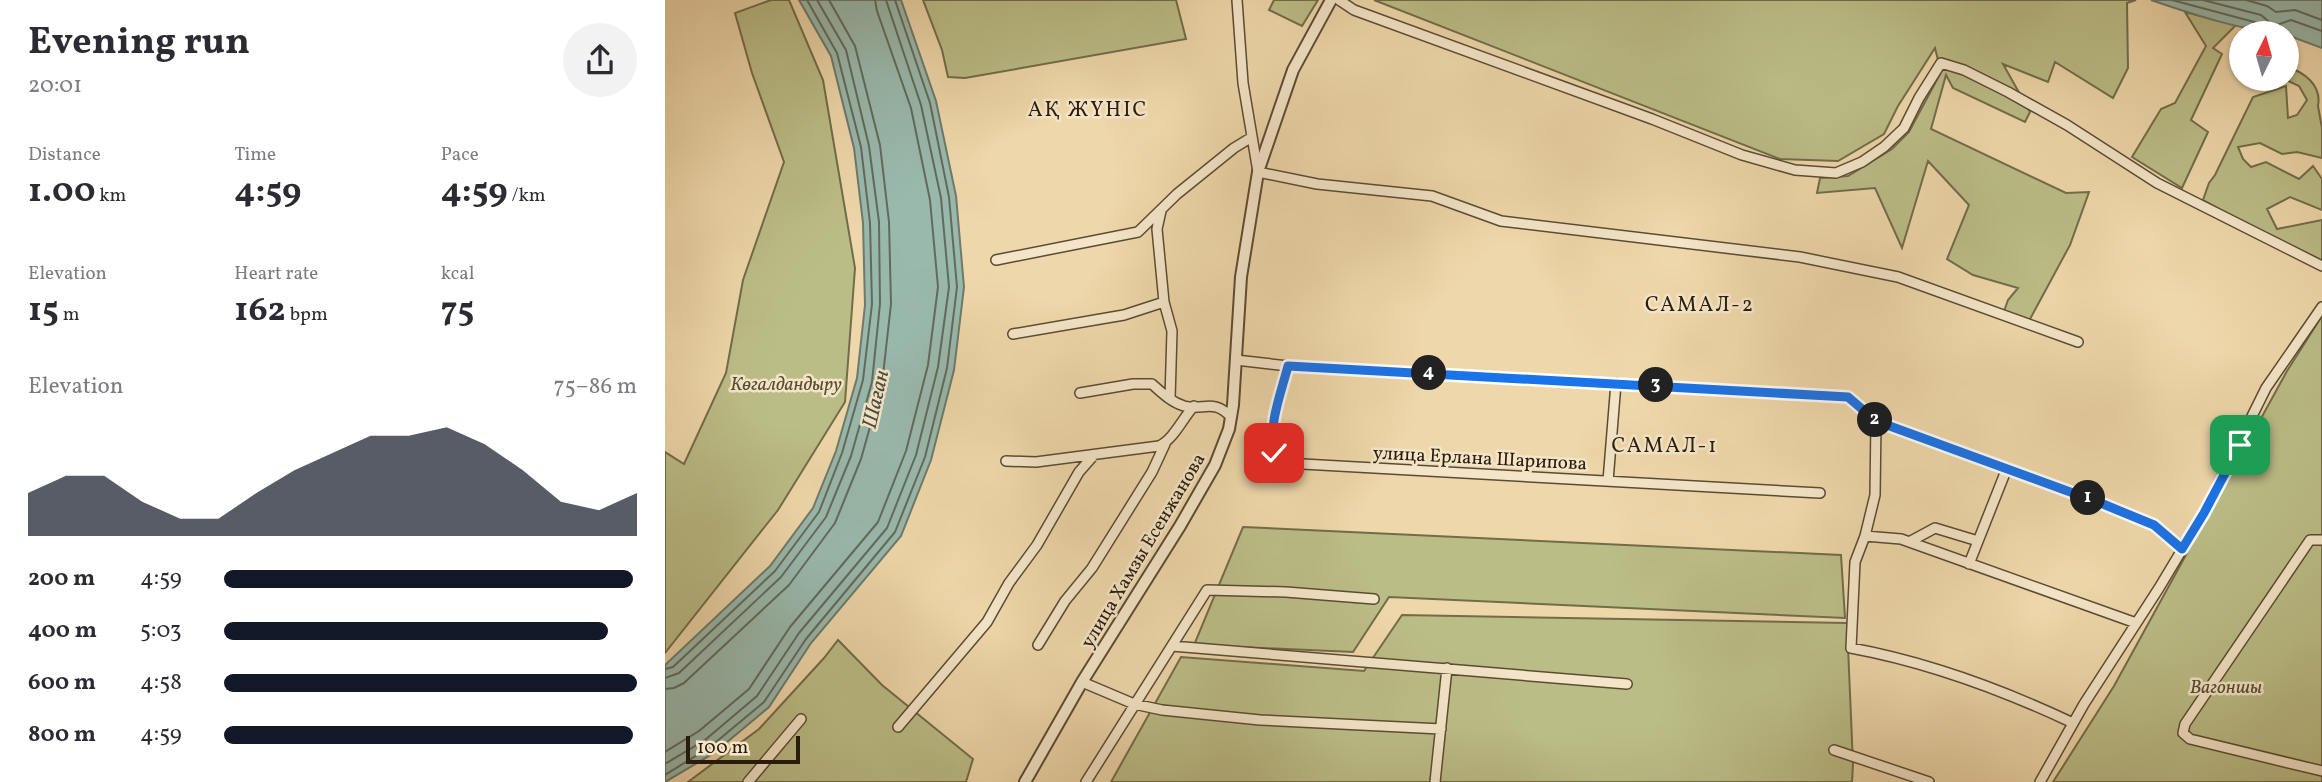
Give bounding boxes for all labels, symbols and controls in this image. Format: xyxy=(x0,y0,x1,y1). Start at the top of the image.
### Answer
text: Evening run xyxy=(28,17,250,70)
north arrow xyxy=(2229,21,2299,91)
map controls xyxy=(2229,21,2299,91)
button: share xyxy=(563,23,637,97)
text: 20:01 xyxy=(28,70,82,102)
district label: АҚ ЖҮНІС xyxy=(1028,96,1148,125)
text: Distance xyxy=(28,142,101,168)
text: Time xyxy=(234,142,276,168)
text: Pace xyxy=(441,142,479,168)
text: 1.00 xyxy=(28,168,95,216)
text: 4:59 xyxy=(234,168,301,216)
text: 4:59 xyxy=(441,168,508,216)
text: km xyxy=(95,183,126,209)
text: /km xyxy=(508,183,546,209)
text: Elevation xyxy=(28,261,107,287)
text: Heart rate xyxy=(234,261,318,287)
text: kcal xyxy=(441,261,474,287)
text: 15 xyxy=(28,287,59,335)
text: 162 xyxy=(234,287,286,335)
text: 75 xyxy=(441,287,474,335)
district label: САМАЛ-2 xyxy=(1645,291,1755,320)
text: m xyxy=(59,302,80,328)
text: bpm xyxy=(286,302,328,328)
pin: 4 xyxy=(1411,356,1447,390)
text: 4 xyxy=(1423,359,1434,385)
water label: Шаған xyxy=(856,367,897,431)
pin: 3 xyxy=(1639,368,1674,402)
text: Elevation xyxy=(28,371,124,403)
text: 75–86 m xyxy=(553,371,637,403)
text: 3 xyxy=(1651,371,1660,397)
park label: Көгалдандыру xyxy=(730,372,842,398)
pin: 2 xyxy=(1857,402,1893,438)
text: 2 xyxy=(1870,406,1879,432)
pin xyxy=(2210,415,2270,475)
pin xyxy=(1244,423,1304,483)
icon: arrive xyxy=(2221,426,2259,464)
district label: САМАЛ-1 xyxy=(1612,432,1718,461)
icon: check xyxy=(1255,434,1293,472)
street label: улица Ерлана Шарипова xyxy=(1372,440,1588,478)
street label: улица Хамзы Есенжанова xyxy=(1075,449,1212,653)
pin: 1 xyxy=(2071,480,2105,516)
text: 1 xyxy=(2084,484,2091,510)
text: 200 m xyxy=(28,563,95,595)
text: 4:59 xyxy=(140,563,182,595)
text: 400 m xyxy=(28,615,97,647)
text: 5:03 xyxy=(140,615,182,647)
text: 600 m xyxy=(28,667,96,699)
text: 4:58 xyxy=(140,667,182,699)
park label: Вагоншы xyxy=(2190,675,2262,701)
text: 800 m xyxy=(28,719,96,751)
text: 4:59 xyxy=(140,719,182,751)
scale bar xyxy=(686,733,800,765)
text: 100 m xyxy=(697,735,748,761)

